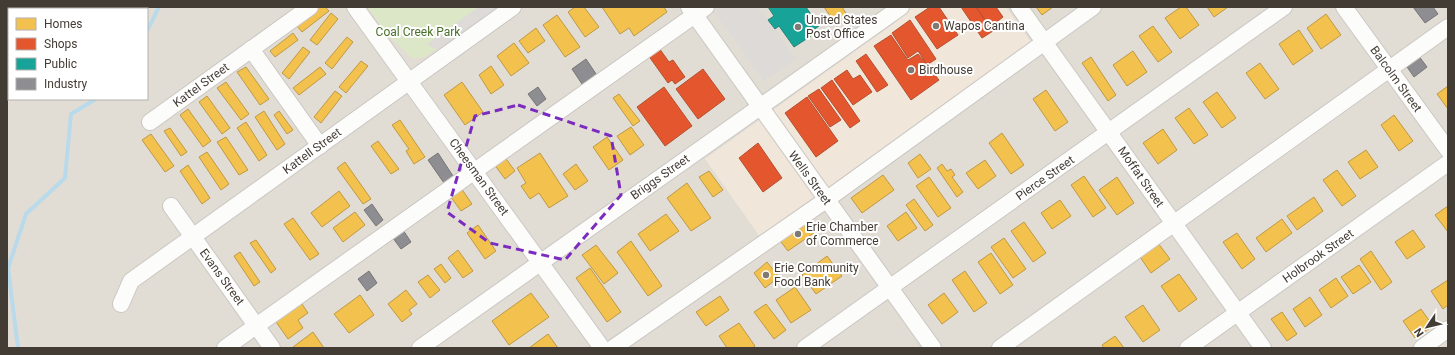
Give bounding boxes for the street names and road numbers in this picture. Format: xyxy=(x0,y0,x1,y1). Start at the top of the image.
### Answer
street label: Balcolm Street xyxy=(1367,43,1425,115)
street label: Kattel Street xyxy=(170,60,232,110)
street label: Kattell Street xyxy=(280,125,344,177)
street label: Cheesman Street xyxy=(446,136,512,218)
street label: Moffat Street xyxy=(1115,144,1167,210)
street label: Wells Street xyxy=(786,148,834,208)
street label: Briggs Street xyxy=(628,152,692,202)
street label: Pierce Street xyxy=(1013,153,1077,203)
street label: Holbrook Street xyxy=(1280,226,1356,286)
street label: Evans Street xyxy=(197,246,247,308)

